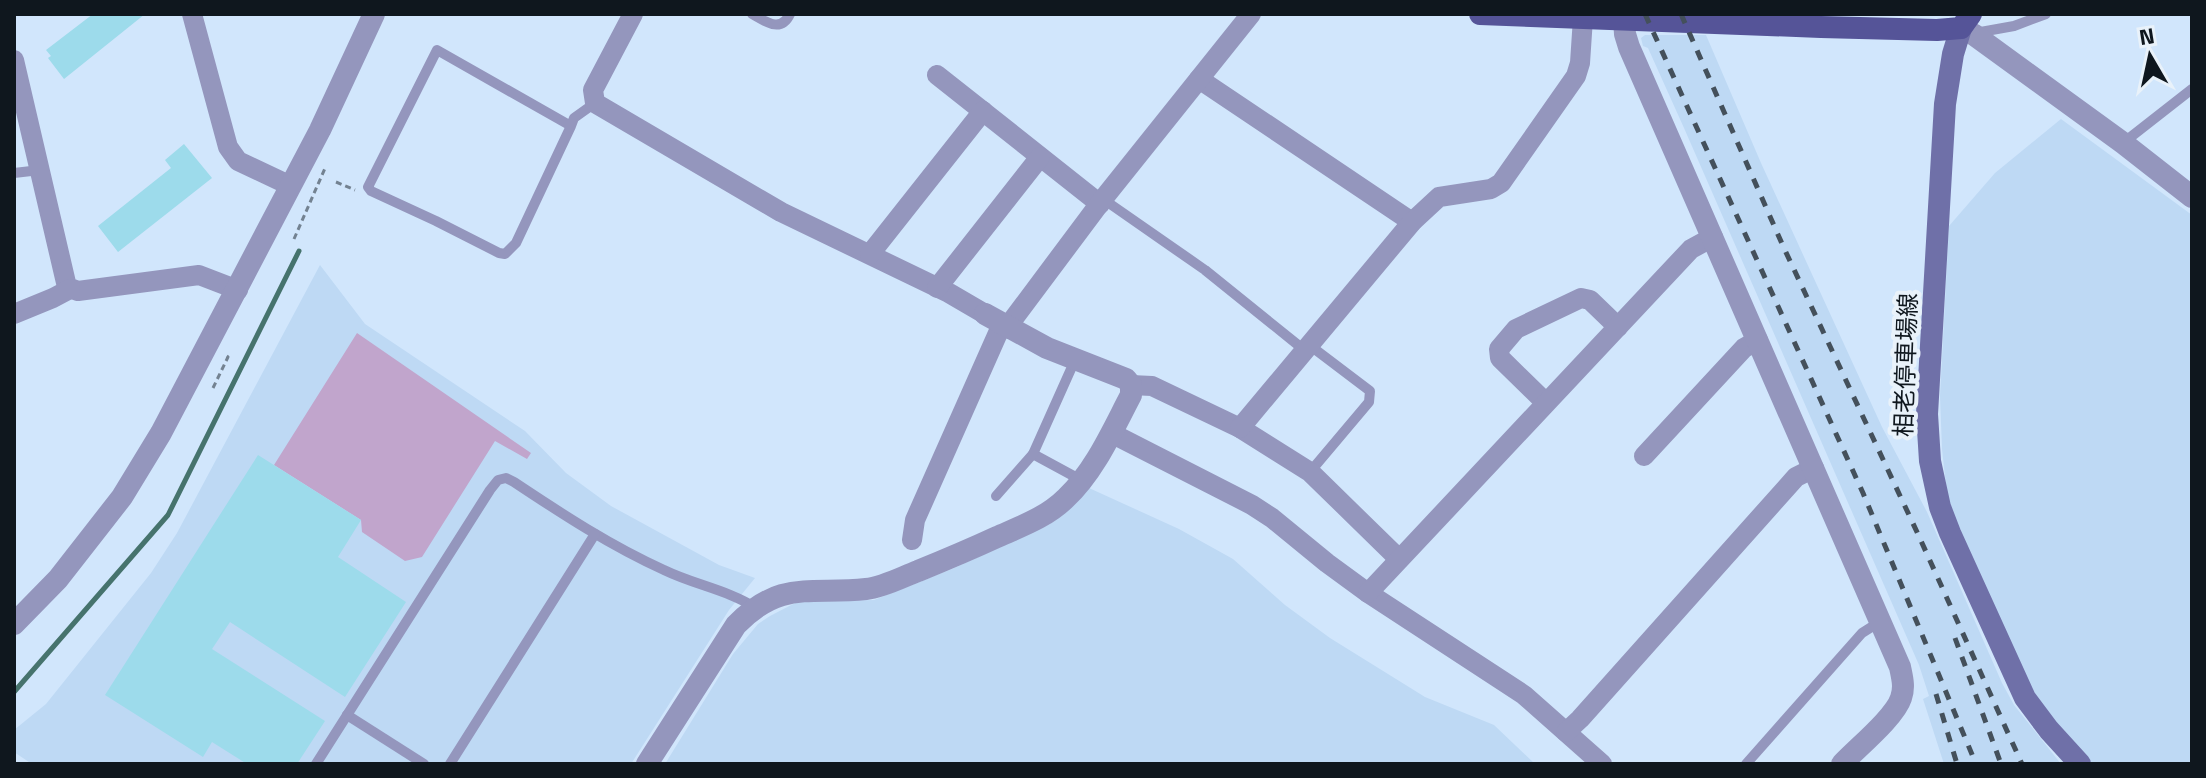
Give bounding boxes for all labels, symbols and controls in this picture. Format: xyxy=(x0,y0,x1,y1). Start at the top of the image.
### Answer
north arrow xyxy=(2110,16,2190,96)
text: N xyxy=(2137,18,2157,54)
street label: 相老停車場線 xyxy=(1884,292,1926,438)

